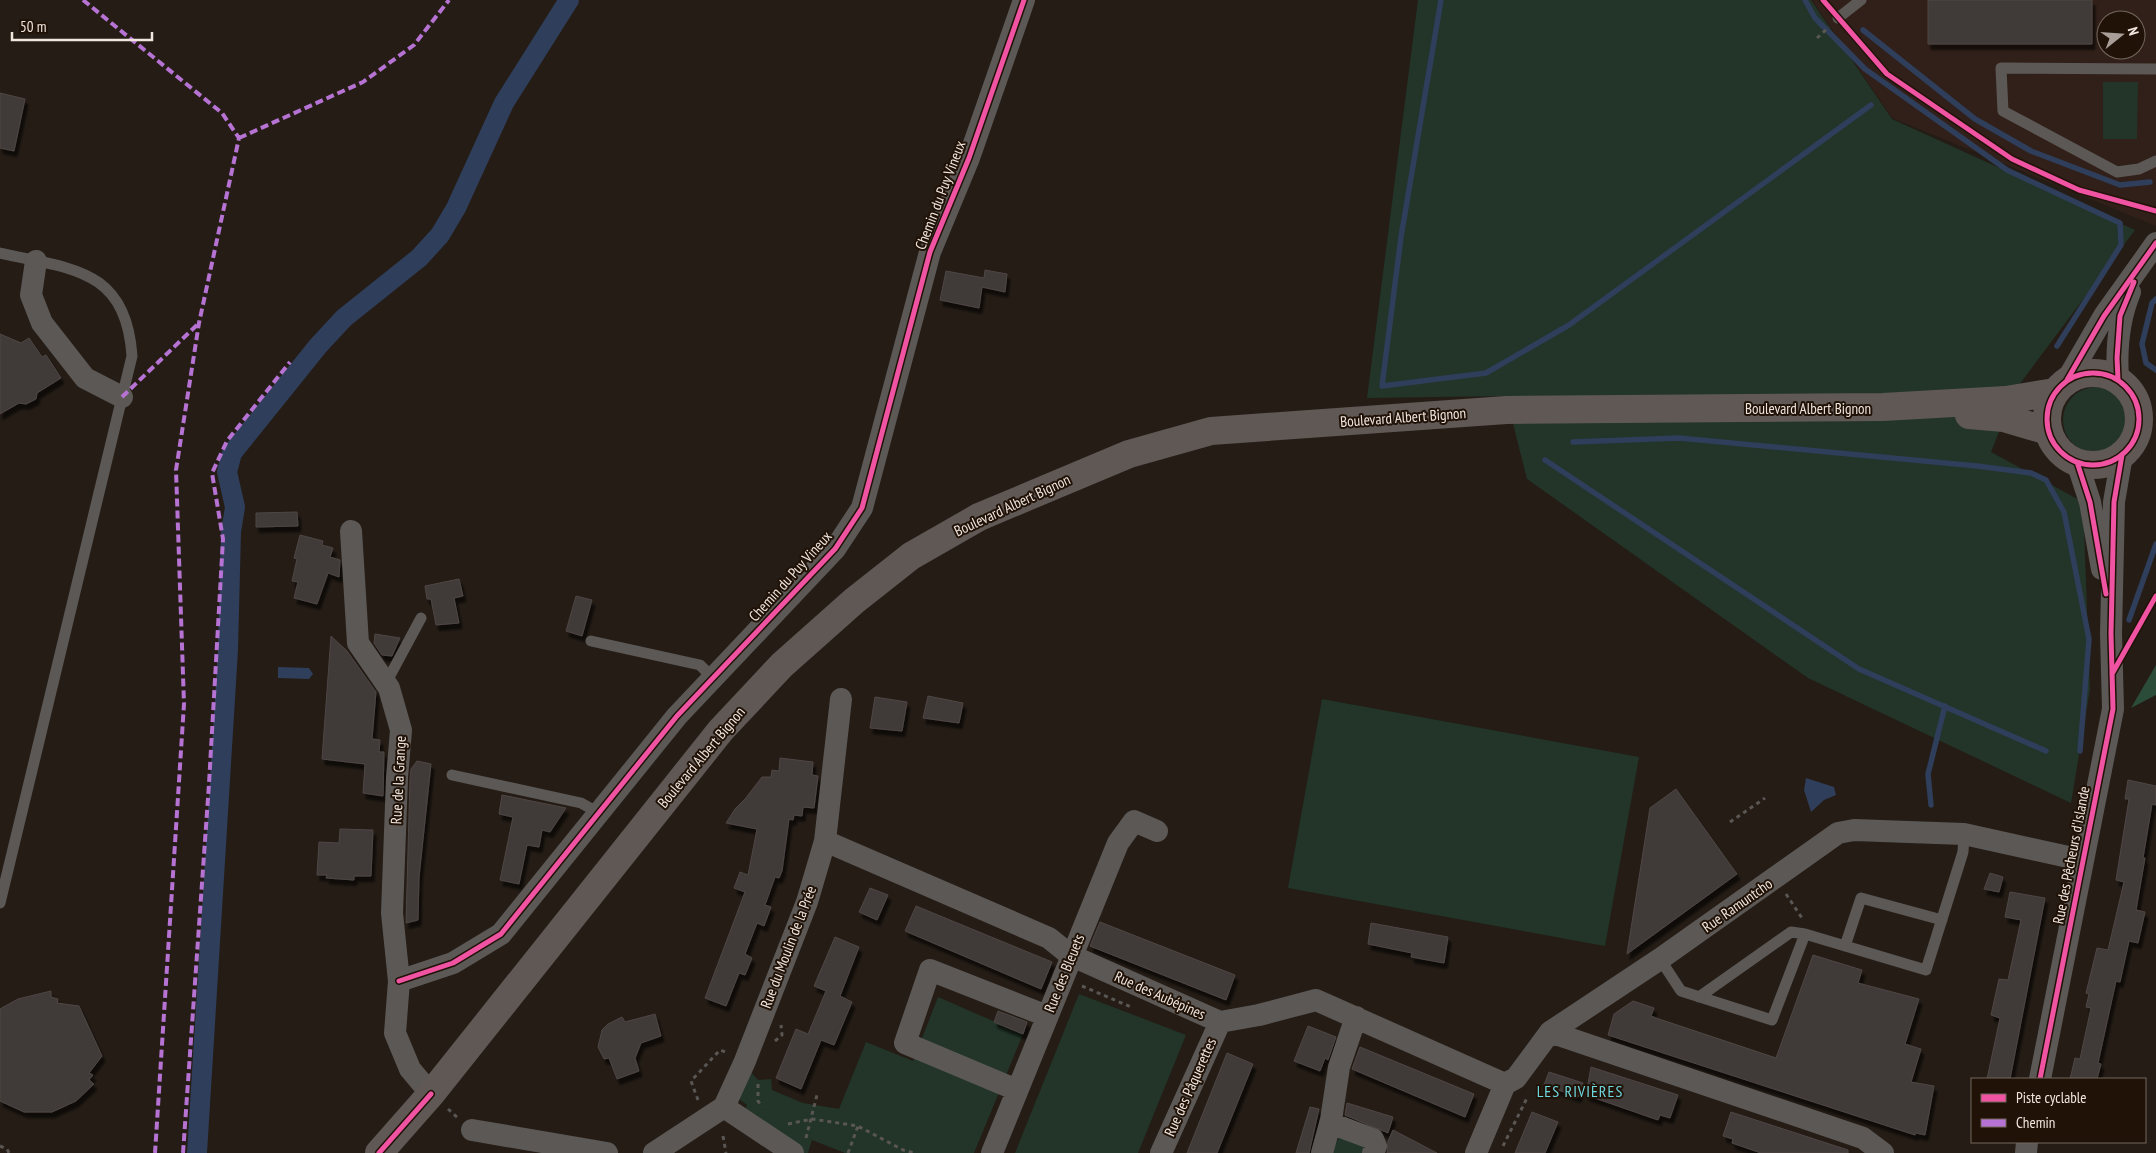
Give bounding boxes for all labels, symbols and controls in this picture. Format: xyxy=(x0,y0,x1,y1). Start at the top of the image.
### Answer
scale bar xyxy=(12,10,152,42)
north arrow xyxy=(2096,10,2146,60)
text: 50 m xyxy=(20,17,46,36)
text: N xyxy=(2124,25,2143,37)
street label: Chemin du Puy Vineux xyxy=(910,138,970,252)
street label: Boulevard Albert Bignon xyxy=(1745,399,1871,418)
street label: Boulevard Albert Bignon xyxy=(1339,403,1467,431)
street label: Boulevard Albert Bignon xyxy=(951,470,1073,540)
street label: Chemin du Puy Vineux xyxy=(744,527,836,625)
street label: Boulevard Albert Bignon xyxy=(653,703,749,811)
street label: Rue de la Grange xyxy=(386,735,410,825)
street label: Rue des Pêcheurs d'Islande xyxy=(2048,784,2094,926)
street label: Rue Ramuntcho xyxy=(1698,874,1776,936)
street label: Rue du Moulin de la Prée xyxy=(756,883,820,1011)
street label: Rue des Bleuets xyxy=(1040,931,1088,1015)
street label: Rue des Aubépines xyxy=(1112,966,1208,1024)
street label: Rue des Pâquerettes xyxy=(1160,1035,1220,1139)
legend xyxy=(1971,1078,2146,1143)
district label: LES RIVIÈRES xyxy=(1537,1081,1623,1101)
text: Piste cyclable xyxy=(2016,1088,2086,1107)
text: Chemin xyxy=(2016,1113,2055,1132)

